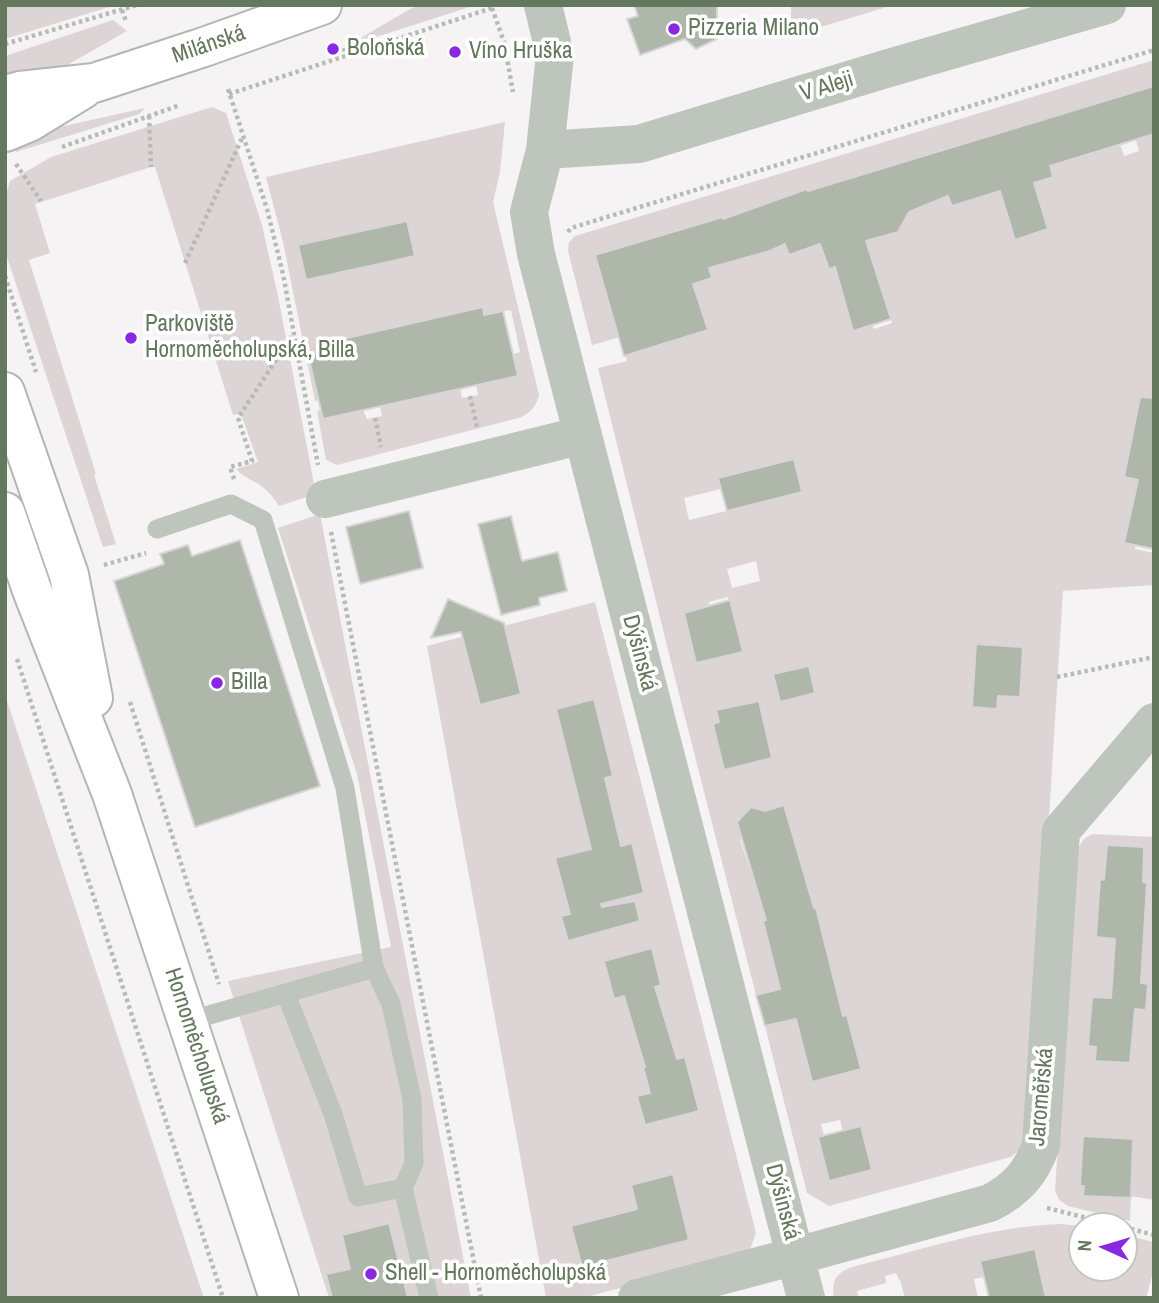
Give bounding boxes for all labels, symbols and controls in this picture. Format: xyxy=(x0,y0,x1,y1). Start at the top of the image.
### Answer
place label: Pizzeria Milano xyxy=(688,15,819,43)
street label: Milánská xyxy=(169,20,249,70)
marker: Pizzeria Milano xyxy=(666,21,682,37)
place label: Boloňská xyxy=(347,35,425,63)
place label: Víno Hruška xyxy=(469,38,572,66)
marker: Boloňská xyxy=(325,41,341,57)
marker: Víno Hruška xyxy=(447,44,463,60)
street label: V Aleji xyxy=(797,66,857,108)
place label: Parkoviště Hornoměcholupská, Billa xyxy=(145,311,355,365)
marker: Parkoviště Hornoměcholupská, Billa xyxy=(123,330,139,346)
street label: Dýšinská xyxy=(616,612,662,694)
place label: Billa xyxy=(231,669,268,697)
marker: Billa xyxy=(209,675,225,691)
street label: Hornoměcholupská xyxy=(158,964,234,1128)
street label: Jaroměřská xyxy=(1024,1047,1060,1147)
street label: Dýšinská xyxy=(759,1161,805,1243)
north arrow xyxy=(1068,1212,1138,1282)
text: N xyxy=(1071,1239,1097,1252)
place label: Shell - Hornoměcholupská xyxy=(385,1260,606,1288)
marker: Shell - Hornoměcholupská xyxy=(363,1266,379,1282)

